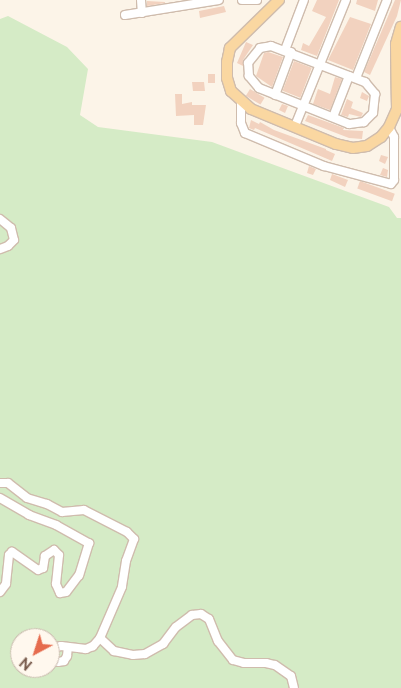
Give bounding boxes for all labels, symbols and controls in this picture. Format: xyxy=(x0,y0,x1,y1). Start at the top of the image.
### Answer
north arrow xyxy=(10,628,60,678)
text: N xyxy=(17,654,35,673)

